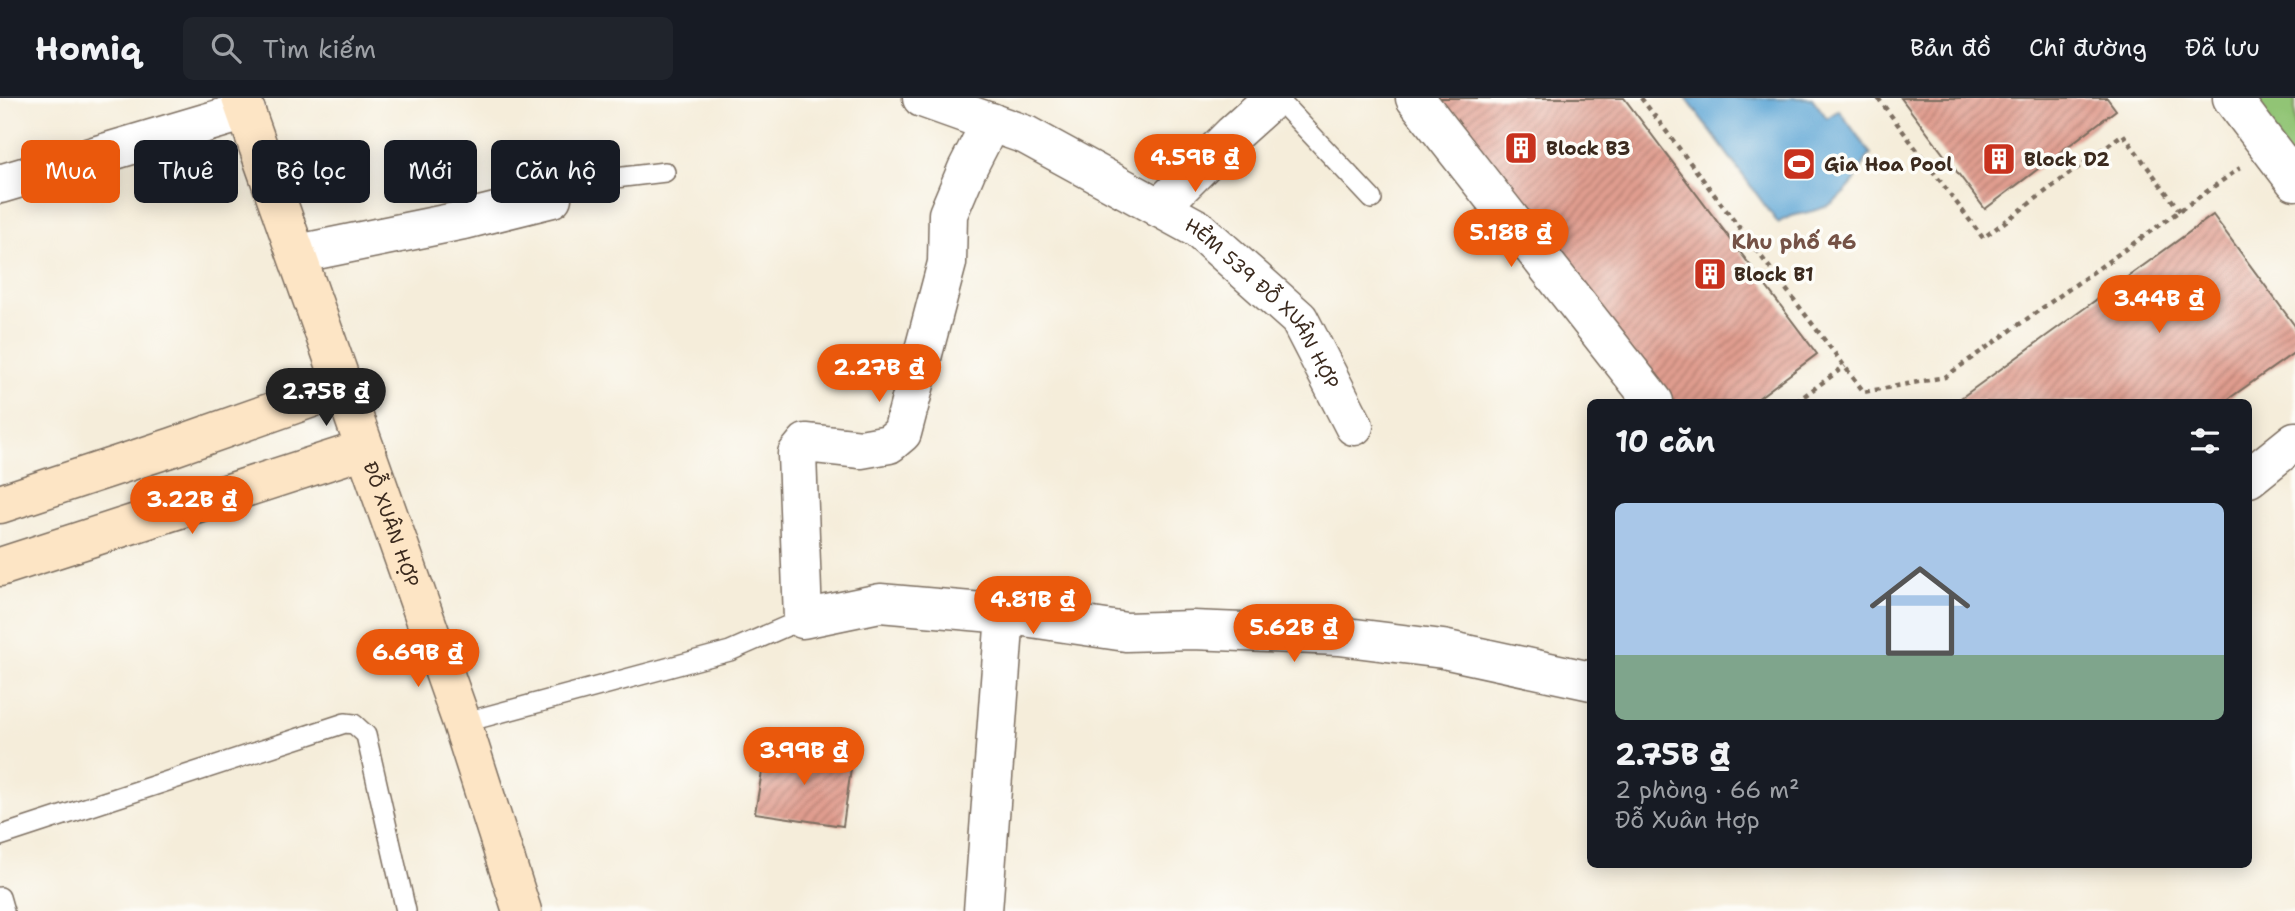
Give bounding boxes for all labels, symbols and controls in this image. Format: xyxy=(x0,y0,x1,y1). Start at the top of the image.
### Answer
search box xyxy=(183,17,673,80)
text: Homiq xyxy=(35,26,141,71)
icon: search xyxy=(207,29,245,67)
text: Tìm kiếm xyxy=(263,31,376,66)
text: Bản đồ xyxy=(1910,32,1991,64)
text: Chỉ đường xyxy=(2029,32,2147,64)
text: Đã lưu xyxy=(2185,32,2260,64)
building icon: Block B3 xyxy=(1502,129,1540,167)
pin: 4.59B ₫ xyxy=(1130,134,1260,194)
place label: Block B3 xyxy=(1546,136,1630,161)
chip: Mua xyxy=(21,140,120,203)
chip: Thuê xyxy=(134,140,238,203)
chip: Bộ lọc xyxy=(252,140,370,203)
chip: Mới xyxy=(384,140,477,203)
chip: Căn hộ xyxy=(491,140,620,203)
building icon: Block D2 xyxy=(1980,140,2018,178)
text: 4.59B ₫ xyxy=(1150,142,1240,172)
sports icon: Gia Hoa Pool xyxy=(1780,145,1818,183)
place label: Block D2 xyxy=(2024,147,2110,172)
place label: Gia Hoa Pool xyxy=(1824,152,1953,177)
pin: 5.18B ₫ xyxy=(1446,209,1576,269)
street label: HẺM 539 ĐỖ XUÂN HỢP xyxy=(1181,212,1345,393)
text: 5.18B ₫ xyxy=(1470,217,1552,247)
district label: Khu phố 46 xyxy=(1732,228,1856,256)
building icon: Block B1 xyxy=(1691,255,1729,293)
place label: Block B1 xyxy=(1734,262,1814,287)
pin: 3.44B ₫ xyxy=(2094,275,2224,335)
text: 3.44B ₫ xyxy=(2113,283,2205,313)
pin: 2.27B ₫ xyxy=(814,344,944,404)
text: 2.27B ₫ xyxy=(833,352,925,382)
pin: 2.75B ₫ xyxy=(261,368,391,428)
text: 2.75B ₫ xyxy=(282,376,370,406)
text: 10 căn xyxy=(1615,421,1715,462)
icon: filters xyxy=(2186,422,2224,460)
street label: ĐỖ XUÂN HỢP xyxy=(358,458,425,590)
pin: 3.22B ₫ xyxy=(127,476,257,536)
text: 3.22B ₫ xyxy=(146,484,238,514)
icon: home xyxy=(1857,548,1983,674)
pin: 4.81B ₫ xyxy=(968,576,1098,636)
text: 4.81B ₫ xyxy=(990,584,1076,614)
pin: 5.62B ₫ xyxy=(1229,604,1359,664)
text: 5.62B ₫ xyxy=(1250,612,1338,642)
pin: 6.69B ₫ xyxy=(353,630,483,689)
text: 6.69B ₫ xyxy=(372,637,464,667)
pin: 3.99B ₫ xyxy=(739,728,869,787)
text: 2.75B ₫ xyxy=(1615,734,1730,775)
text: 3.99B ₫ xyxy=(759,735,849,765)
text: 2 phòng · 66 m² xyxy=(1615,775,1800,805)
text: Đỗ Xuân Hợp xyxy=(1615,805,1760,835)

